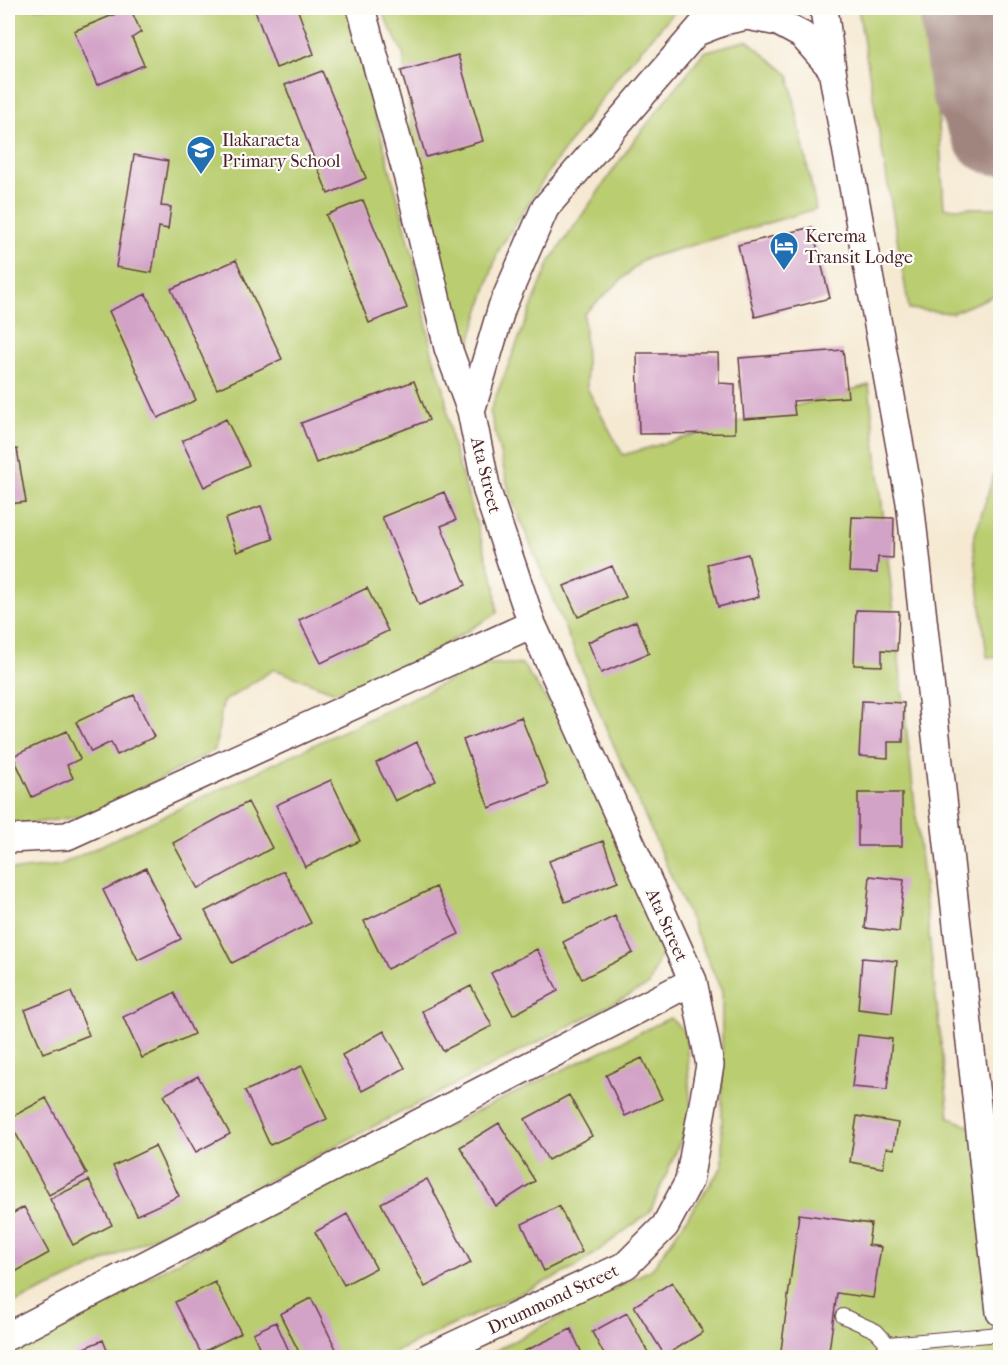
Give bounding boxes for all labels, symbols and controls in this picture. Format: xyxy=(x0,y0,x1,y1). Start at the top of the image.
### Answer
place label: Ilakaraeta Primary School xyxy=(222,130,341,172)
school or university icon: Ilakaraeta Primary School xyxy=(185,134,217,176)
place label: Kerema Transit Lodge xyxy=(805,226,913,268)
hotel icon: Kerema Transit Lodge xyxy=(768,230,800,272)
street label: Ata Street xyxy=(466,434,505,516)
street label: Ata Street xyxy=(641,885,692,965)
street label: Drummond Street xyxy=(484,1260,623,1339)

